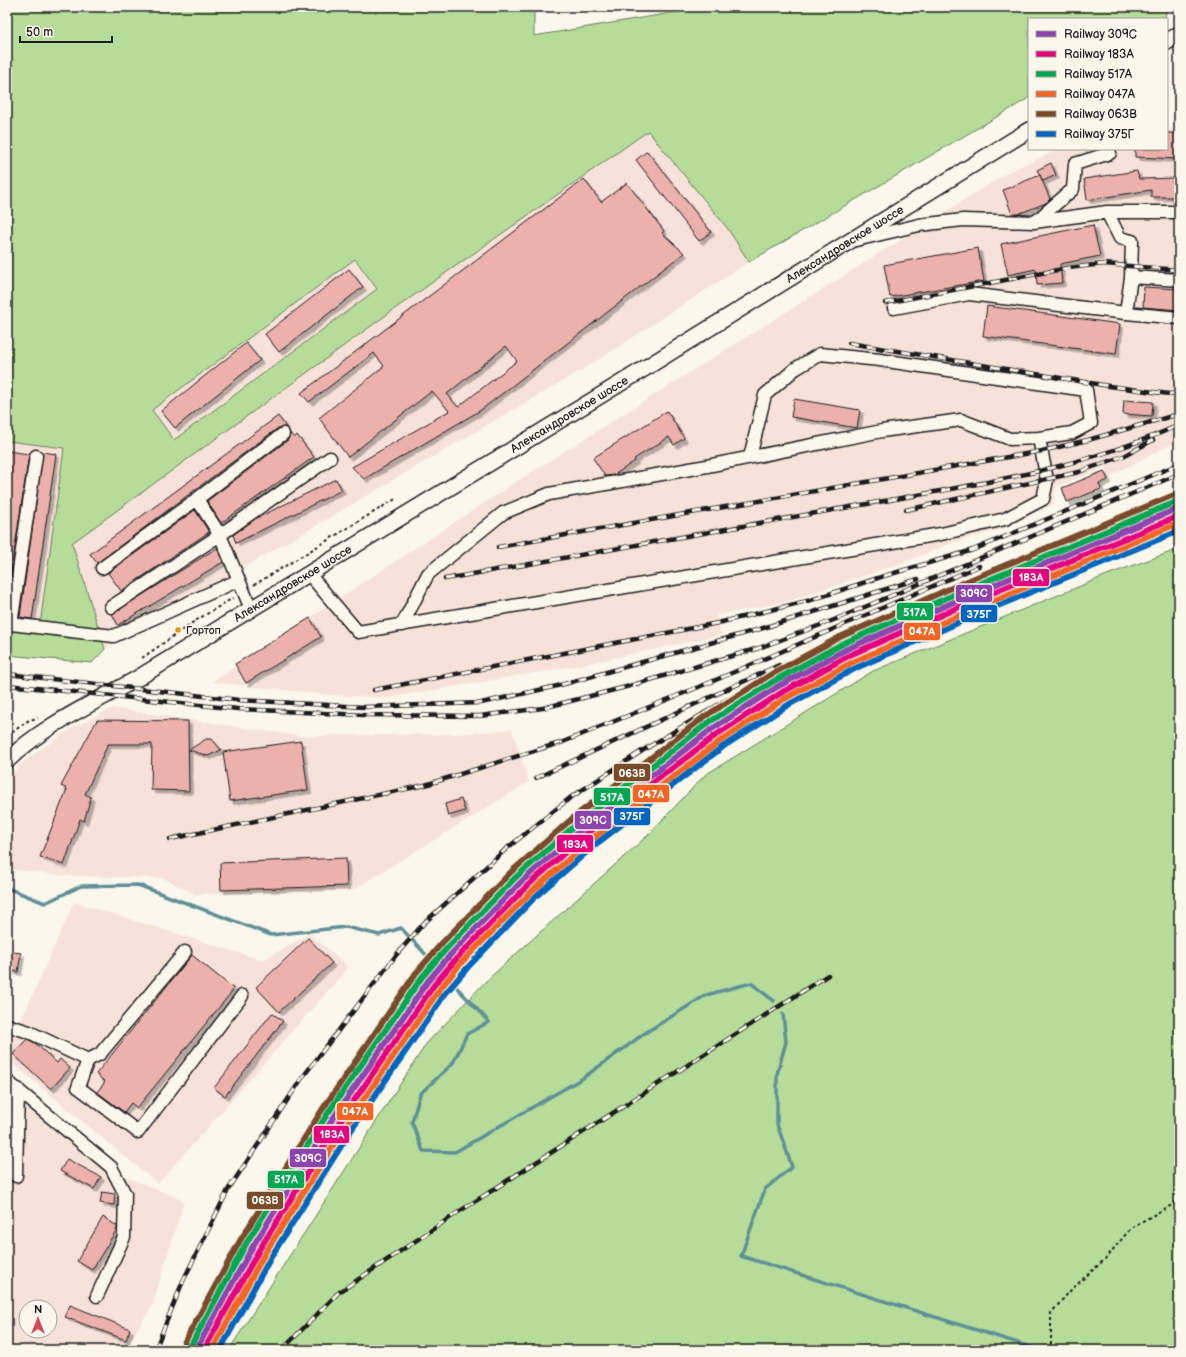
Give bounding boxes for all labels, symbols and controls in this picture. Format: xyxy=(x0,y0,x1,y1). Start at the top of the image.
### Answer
scale bar xyxy=(20,18,112,44)
legend xyxy=(1028,18,1168,150)
text: 50 m xyxy=(26,25,53,40)
text: Railway 309С xyxy=(1064,27,1137,42)
text: Railway 183А xyxy=(1064,47,1134,62)
text: Railway 517А xyxy=(1064,67,1133,82)
text: Railway 047А xyxy=(1064,87,1136,102)
text: Railway 063В xyxy=(1064,107,1137,122)
text: Railway 375Г xyxy=(1064,127,1135,142)
street label: Александровское шоссе xyxy=(782,202,907,287)
street label: Александровское шоссе xyxy=(507,373,631,457)
street label: Александровское шоссе xyxy=(230,542,355,626)
line badge: 183А xyxy=(1012,568,1050,587)
text: 183А xyxy=(1019,571,1043,584)
line badge: 309С xyxy=(955,584,993,603)
text: 309С xyxy=(960,587,988,600)
line badge: 517А xyxy=(896,602,934,621)
line badge: 375Г xyxy=(960,604,998,623)
text: 517А xyxy=(903,606,927,619)
text: 375Г xyxy=(966,608,992,621)
line badge: 047А xyxy=(903,622,941,641)
place label: Гортоп xyxy=(186,624,221,637)
marker: Гортоп xyxy=(173,625,183,635)
text: 047А xyxy=(909,625,935,638)
line badge: 063В xyxy=(613,763,651,782)
text: 063В xyxy=(619,767,645,780)
line badge: 047А xyxy=(632,784,670,803)
line badge: 517А xyxy=(593,787,631,806)
text: 047А xyxy=(638,788,664,801)
text: 517А xyxy=(600,791,624,804)
line badge: 375Г xyxy=(613,807,651,826)
line badge: 309С xyxy=(574,810,612,830)
text: 375Г xyxy=(619,810,645,823)
text: 309С xyxy=(579,814,607,827)
line badge: 183А xyxy=(556,834,594,853)
text: 183А xyxy=(563,838,587,851)
line badge: 047А xyxy=(336,1102,374,1121)
text: 047А xyxy=(342,1105,368,1118)
line badge: 183А xyxy=(313,1125,350,1144)
text: 183А xyxy=(320,1128,344,1141)
line badge: 309С xyxy=(289,1148,327,1168)
text: 309С xyxy=(294,1152,322,1165)
line badge: 517А xyxy=(267,1170,305,1189)
text: 517А xyxy=(274,1173,298,1186)
line badge: 063В xyxy=(246,1191,284,1210)
text: 063В xyxy=(252,1194,278,1207)
north arrow xyxy=(18,1299,58,1339)
text: N xyxy=(34,1303,42,1316)

